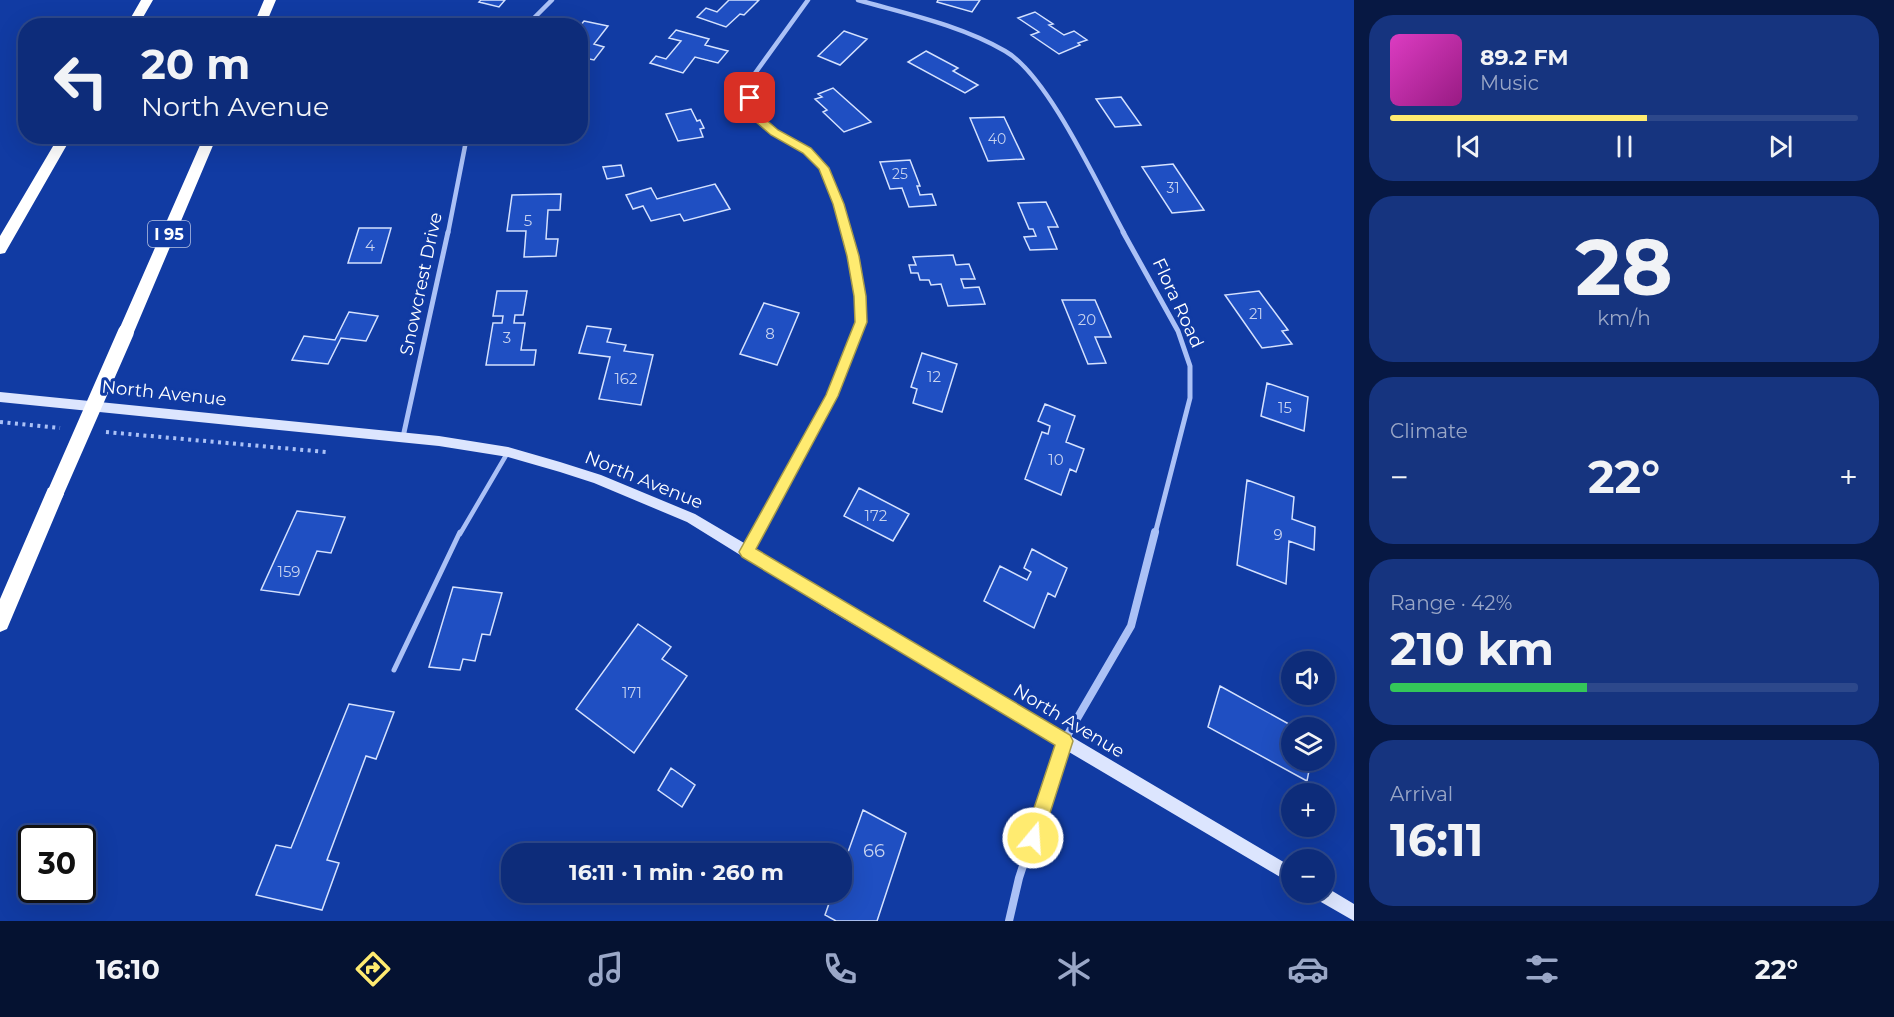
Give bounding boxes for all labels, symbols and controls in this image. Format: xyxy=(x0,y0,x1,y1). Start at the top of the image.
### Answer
text: 20 m xyxy=(141,38,250,90)
icon: left xyxy=(42,42,120,120)
text: 89.2 FM xyxy=(1480,44,1569,71)
text: Music xyxy=(1480,71,1539,95)
pin xyxy=(724,72,775,123)
icon: arrive xyxy=(733,81,766,114)
text: North Avenue xyxy=(141,90,329,123)
house number: 40 xyxy=(988,130,1006,148)
icon: previous xyxy=(1452,130,1485,163)
icon: pause xyxy=(1608,130,1641,163)
icon: next xyxy=(1764,130,1797,163)
house number: 25 xyxy=(892,165,908,183)
house number: 31 xyxy=(1167,179,1179,197)
street label: Snowcrest Drive xyxy=(395,210,447,358)
house number: 5 xyxy=(524,211,532,230)
text: 28 xyxy=(1575,219,1673,315)
road number: I 95 xyxy=(148,221,190,247)
house number: 4 xyxy=(365,236,375,255)
street label: Flora Road xyxy=(1148,255,1208,351)
house number: 21 xyxy=(1249,304,1263,323)
text: km/h xyxy=(1597,306,1651,330)
house number: 20 xyxy=(1078,310,1096,329)
house number: 8 xyxy=(765,324,775,343)
house number: 3 xyxy=(503,328,511,347)
house number: 12 xyxy=(927,367,941,386)
house number: 162 xyxy=(614,369,638,388)
street label: North Avenue xyxy=(100,375,228,411)
house number: 15 xyxy=(1278,398,1292,417)
text: Climate xyxy=(1390,419,1468,443)
street label: North Avenue xyxy=(582,446,706,514)
text: 22° xyxy=(1588,449,1660,504)
house number: 10 xyxy=(1048,450,1064,469)
text: − xyxy=(1390,457,1409,497)
text: + xyxy=(1839,457,1858,497)
house number: 172 xyxy=(865,506,887,525)
house number: 9 xyxy=(1273,525,1283,544)
house number: 159 xyxy=(277,562,301,581)
text: Range · 42% xyxy=(1390,591,1512,615)
text: 210 km xyxy=(1390,621,1554,676)
map controls xyxy=(1281,651,1335,903)
button: sound xyxy=(1281,651,1335,705)
street label: North Avenue xyxy=(1010,679,1129,763)
house number: 171 xyxy=(622,683,642,702)
button: layers xyxy=(1281,717,1335,771)
text: Arrival xyxy=(1390,782,1453,806)
button: + xyxy=(1281,783,1335,837)
position arrow xyxy=(1001,806,1065,870)
text: 16:11 xyxy=(1390,812,1483,867)
speed limit sign: 30 xyxy=(18,825,96,903)
house number: 66 xyxy=(863,840,885,862)
button: − xyxy=(1281,849,1335,903)
text: 16:11 · 1 min · 260 m xyxy=(569,859,784,886)
icon: directions xyxy=(352,948,394,990)
icon: music xyxy=(585,948,627,990)
icon: phone xyxy=(819,948,861,990)
icon: climate xyxy=(1053,948,1095,990)
icon: car xyxy=(1287,948,1329,990)
icon: filters xyxy=(1521,948,1563,990)
text: 16:10 xyxy=(96,953,160,986)
text: 22° xyxy=(1755,953,1798,986)

